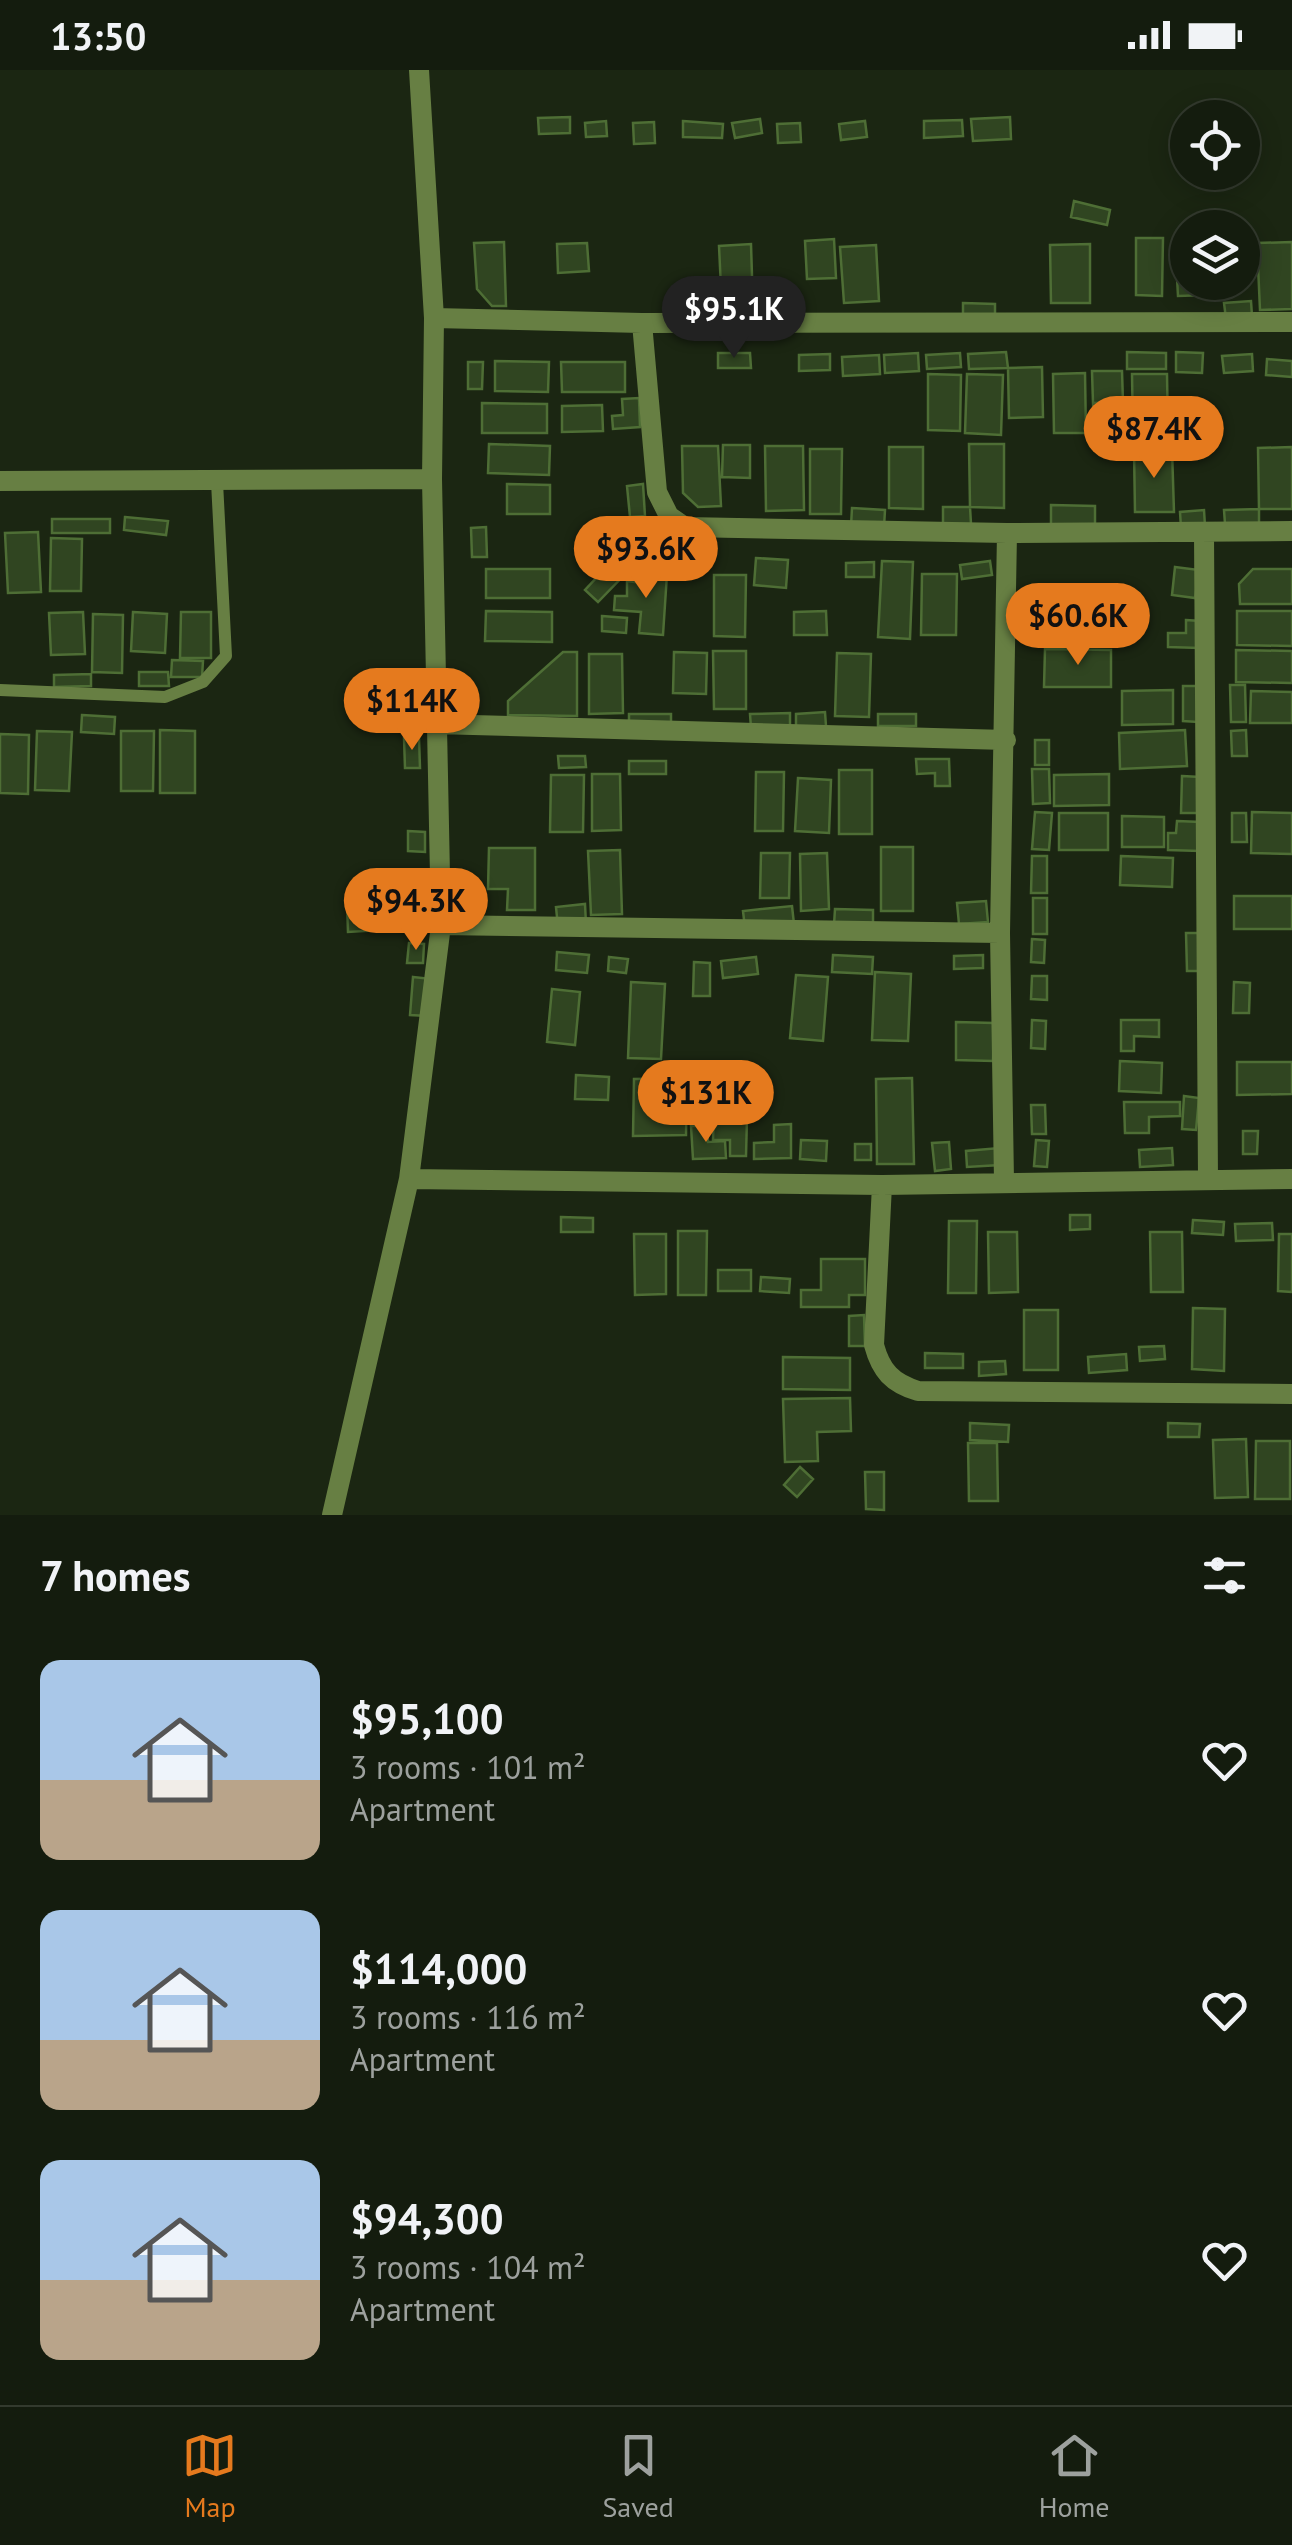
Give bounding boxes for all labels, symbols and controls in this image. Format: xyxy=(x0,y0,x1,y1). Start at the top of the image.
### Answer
text: 13:50 xyxy=(50,11,146,60)
map controls xyxy=(1170,100,1260,300)
button: locate xyxy=(1170,100,1260,190)
button: layers xyxy=(1170,210,1260,300)
pin: $95.1K xyxy=(653,276,815,361)
text: $95.1K xyxy=(684,287,784,329)
pin: $87.4K xyxy=(1073,396,1235,481)
text: $87.4K xyxy=(1106,407,1202,449)
pin: $93.6K xyxy=(565,516,727,601)
text: $93.6K xyxy=(596,527,696,569)
pin: $60.6K xyxy=(997,583,1159,668)
text: $60.6K xyxy=(1028,594,1128,636)
pin: $114K xyxy=(342,668,482,753)
text: $114K xyxy=(366,679,458,721)
pin: $94.3K xyxy=(335,868,497,953)
text: $94.3K xyxy=(366,879,466,921)
pin: $131K xyxy=(636,1060,776,1145)
text: $131K xyxy=(660,1071,752,1113)
text: 7 homes xyxy=(40,1548,191,1603)
icon: filters xyxy=(1197,1548,1252,1603)
text: $95,100 xyxy=(350,1691,503,1746)
icon: home xyxy=(120,1700,240,1820)
icon: heart xyxy=(1197,1733,1252,1788)
text: 3 rooms · 101 m² xyxy=(350,1746,586,1788)
text: Apartment xyxy=(350,1788,495,1830)
text: $114,000 xyxy=(350,1941,527,1996)
icon: home xyxy=(120,1950,240,2070)
icon: heart xyxy=(1197,1983,1252,2038)
text: 3 rooms · 116 m² xyxy=(350,1996,586,2038)
text: Apartment xyxy=(350,2038,495,2080)
text: $94,300 xyxy=(350,2191,503,2246)
icon: home xyxy=(120,2200,240,2320)
icon: heart xyxy=(1197,2233,1252,2288)
text: 3 rooms · 104 m² xyxy=(350,2246,586,2288)
text: Apartment xyxy=(350,2288,495,2330)
tab: Map xyxy=(182,2428,237,2525)
tab: Saved xyxy=(602,2428,674,2525)
tab: Home xyxy=(1039,2428,1109,2525)

